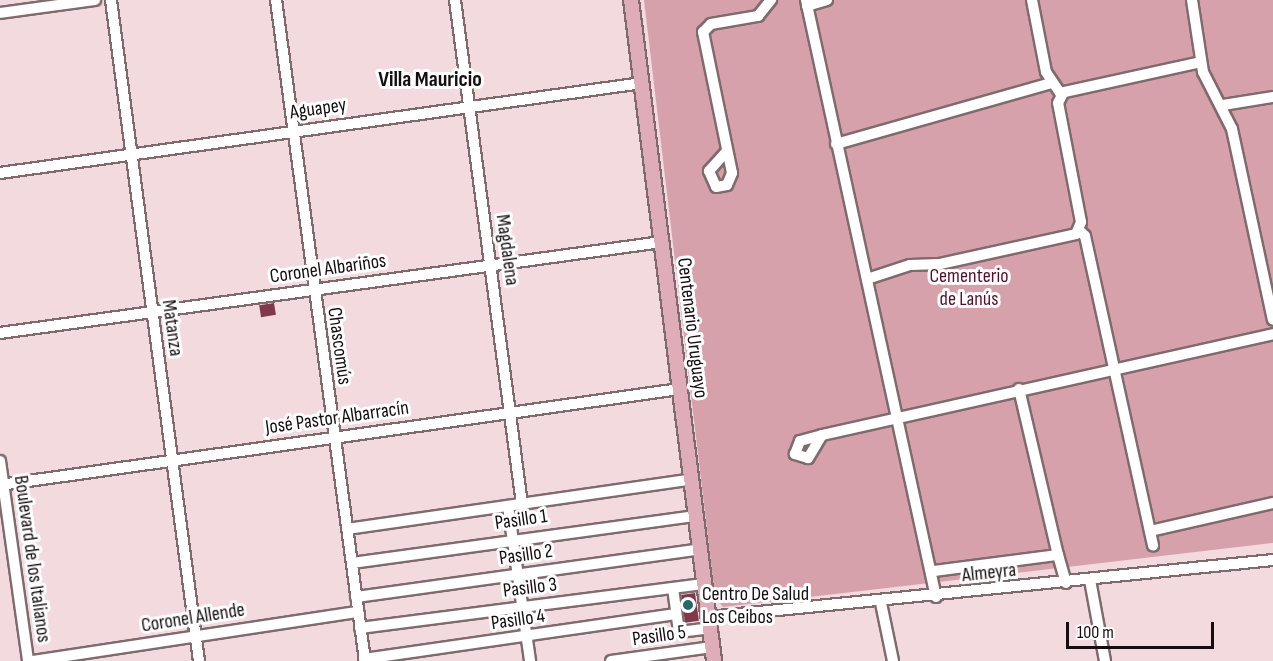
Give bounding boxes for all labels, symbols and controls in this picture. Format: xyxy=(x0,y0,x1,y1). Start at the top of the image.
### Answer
district label: Villa Mauricio xyxy=(378,67,482,93)
street label: Aguapey xyxy=(288,93,348,125)
street label: Magdalena xyxy=(490,213,524,287)
street label: Coronel Albariños xyxy=(268,249,388,289)
street label: Centenario Uruguayo xyxy=(671,256,713,400)
park label: Cementerio de Lanús xyxy=(930,264,1008,311)
street label: Matanza xyxy=(156,298,188,358)
street label: Chascomús xyxy=(322,306,356,386)
street label: José Pastor Albarracín xyxy=(264,396,410,440)
street label: Boulevard de los Italianos xyxy=(8,474,56,644)
street label: Pasillo 1 xyxy=(493,504,549,536)
street label: Pasillo 2 xyxy=(498,539,554,571)
street label: Almeyra xyxy=(961,558,1017,588)
street label: Pasillo 3 xyxy=(502,573,558,603)
place label: Centro De Salud Los Ceibos xyxy=(702,582,809,629)
marker: Centro De Salud Los Ceibos xyxy=(679,596,697,614)
street label: Coronel Allende xyxy=(140,598,246,638)
street label: Pasillo 4 xyxy=(490,604,546,636)
scale bar xyxy=(1069,610,1218,648)
street label: Pasillo 5 xyxy=(631,620,687,652)
text: 100 m xyxy=(1077,622,1114,643)

